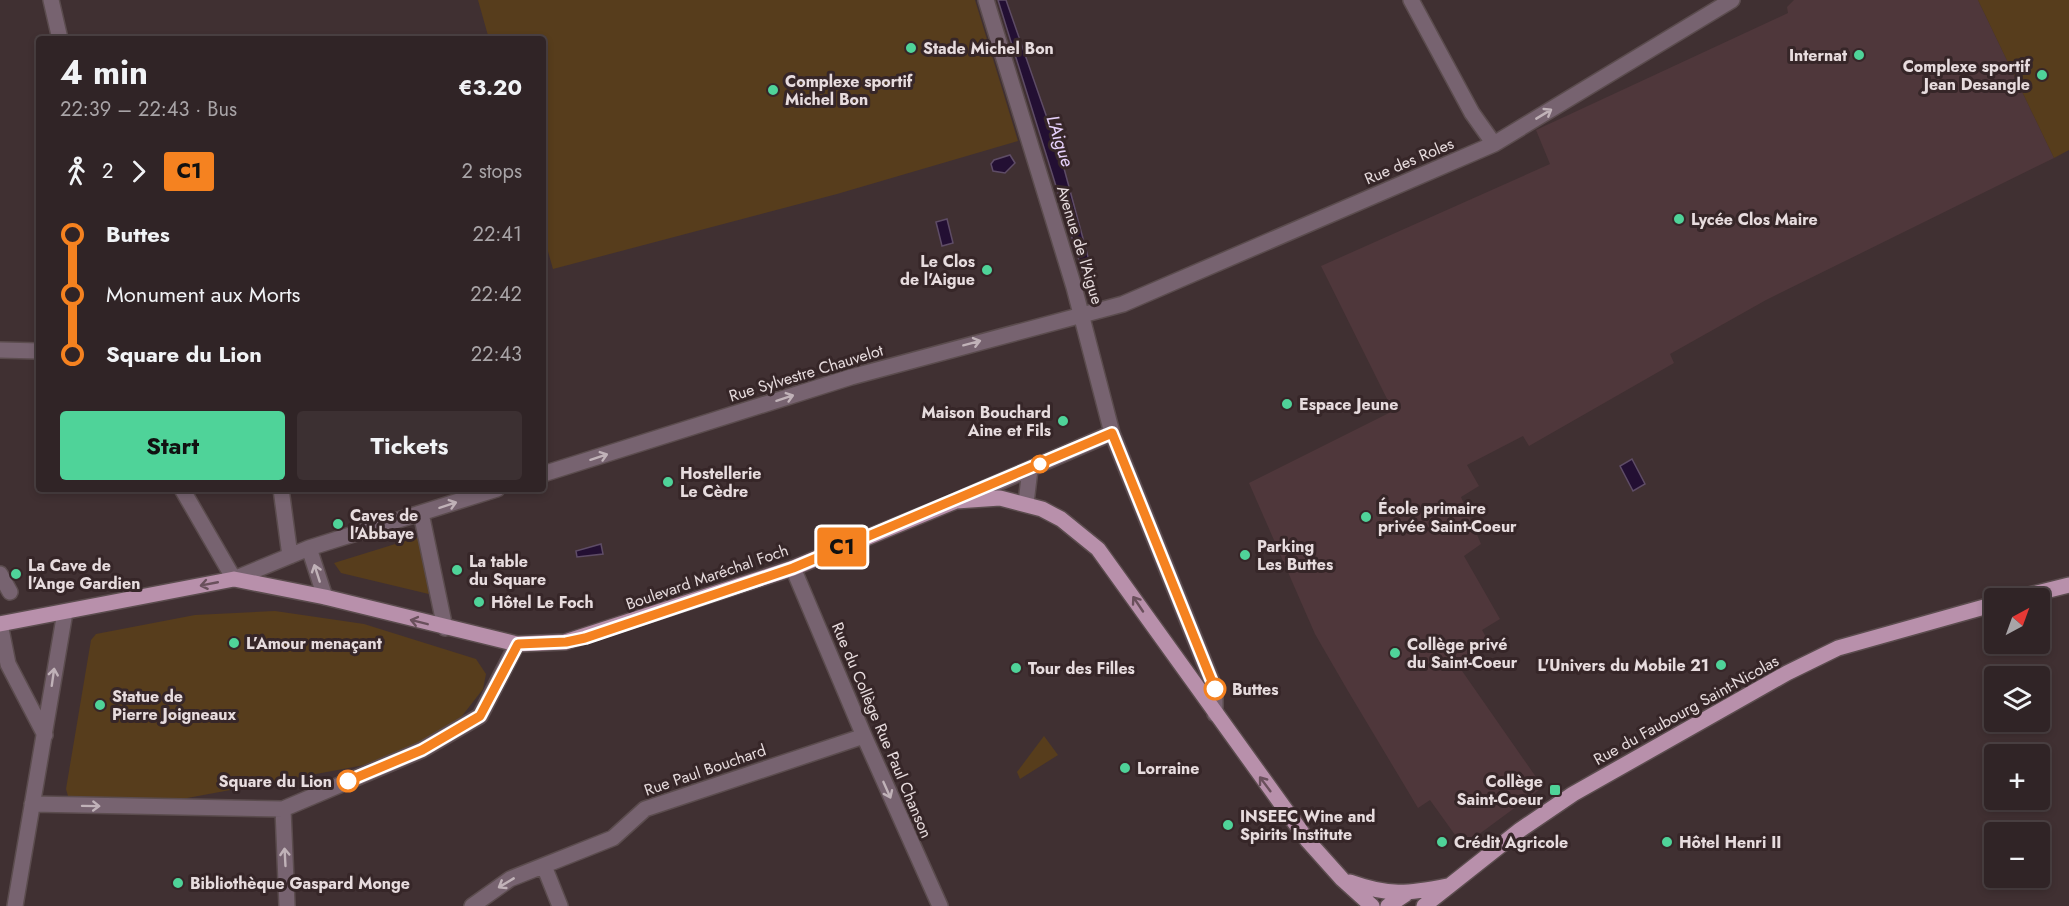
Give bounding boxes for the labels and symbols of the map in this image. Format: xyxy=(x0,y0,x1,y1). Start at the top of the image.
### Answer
place label: Stade Michel Bon xyxy=(923,37,1054,60)
marker: Stade Michel Bon xyxy=(904,41,918,55)
place label: Internat xyxy=(1789,44,1848,67)
marker: Internat xyxy=(1852,48,1866,62)
place label: Complexe sportif Jean Desangle xyxy=(1903,55,2031,96)
marker: Complexe sportif Jean Desangle xyxy=(2035,68,2049,82)
place label: Complexe sportif Michel Bon xyxy=(785,70,914,111)
marker: Complexe sportif Michel Bon xyxy=(766,83,780,97)
one-way arrow xyxy=(1535,107,1552,119)
water label: L'Aigue xyxy=(1039,112,1081,170)
street label: Rue des Roles xyxy=(1361,132,1457,190)
street label: Avenue de l'Aigue xyxy=(1051,183,1109,307)
place label: Lycée Clos Maire xyxy=(1691,208,1818,231)
marker: Lycée Clos Maire xyxy=(1672,212,1686,226)
place label: Le Clos de l'Aigue xyxy=(900,250,975,291)
marker: Le Clos de l'Aigue xyxy=(980,263,994,277)
one-way arrow xyxy=(962,337,981,349)
street label: Rue Sylvestre Chauvelot xyxy=(726,339,886,407)
one-way arrow xyxy=(775,392,794,403)
place label: Espace Jeune xyxy=(1299,393,1398,416)
marker: Espace Jeune xyxy=(1280,397,1294,411)
place label: Maison Bouchard Aine et Fils xyxy=(922,401,1051,442)
marker: Maison Bouchard Aine et Fils xyxy=(1056,414,1070,428)
one-way arrow xyxy=(589,451,608,462)
unlabelled marker xyxy=(1031,455,1049,473)
place label: Hostellerie Le Cèdre xyxy=(680,462,762,503)
marker: Hostellerie Le Cèdre xyxy=(661,475,675,489)
place label: École primaire privée Saint-Coeur xyxy=(1378,497,1517,538)
one-way arrow xyxy=(438,499,457,510)
place label: Caves de l'Abbaye xyxy=(350,504,418,545)
marker: École primaire privée Saint-Coeur xyxy=(1359,510,1373,524)
marker: Caves de l'Abbaye xyxy=(331,517,345,531)
line badge: C1 xyxy=(815,528,869,566)
place label: Parking Les Buttes xyxy=(1257,535,1333,576)
street label: Boulevard Maréchal Foch xyxy=(623,538,791,616)
marker: Parking Les Buttes xyxy=(1238,548,1252,562)
place label: La table du Square xyxy=(469,550,546,591)
place label: La Cave de l'Ange Gardien xyxy=(28,554,140,595)
marker: La table du Square xyxy=(450,563,464,577)
one-way arrow xyxy=(310,564,321,583)
marker: La Cave de l'Ange Gardien xyxy=(9,567,23,581)
one-way arrow xyxy=(199,579,219,590)
north arrow xyxy=(1984,588,2050,654)
place label: Hôtel Le Foch xyxy=(491,591,594,614)
marker: Hôtel Le Foch xyxy=(472,595,486,609)
one-way arrow xyxy=(1132,596,1144,613)
one-way arrow xyxy=(410,615,429,627)
street label: Rue du Collège Rue Paul Chanson xyxy=(826,619,938,841)
place label: L’Amour menaçant xyxy=(246,632,383,655)
place label: Collège privé du Saint-Coeur xyxy=(1407,633,1518,674)
marker: L’Amour menaçant xyxy=(227,636,241,650)
marker: Collège privé du Saint-Coeur xyxy=(1388,646,1402,660)
street label: Rue du Faubourg Saint-Nicolas xyxy=(1589,649,1783,771)
place label: L'Univers du Mobile 21 xyxy=(1537,654,1709,677)
place label: Tour des Filles xyxy=(1028,657,1135,680)
marker: L'Univers du Mobile 21 xyxy=(1714,658,1728,672)
marker: Tour des Filles xyxy=(1009,661,1023,675)
one-way arrow xyxy=(48,668,59,688)
marker: Buttes xyxy=(1204,678,1226,700)
place label: Buttes xyxy=(1232,678,1278,701)
place label: Statue de Pierre Joigneaux xyxy=(112,685,237,726)
marker: Statue de Pierre Joigneaux xyxy=(93,698,107,712)
street label: Rue Paul Bouchard xyxy=(641,738,769,802)
place label: Lorraine xyxy=(1137,757,1199,780)
marker: Lorraine xyxy=(1118,761,1132,775)
place label: Square du Lion xyxy=(219,770,332,793)
marker: Square du Lion xyxy=(337,770,359,792)
place label: Collège Saint-Coeur xyxy=(1457,770,1543,811)
one-way arrow xyxy=(1258,776,1271,792)
one-way arrow xyxy=(882,780,894,798)
marker: Collège Saint-Coeur xyxy=(1548,783,1562,797)
one-way arrow xyxy=(80,800,100,811)
place label: INSEEC Wine and Spirits Institute xyxy=(1240,805,1375,846)
marker: INSEEC Wine and Spirits Institute xyxy=(1221,818,1235,832)
place label: Crédit Agricole xyxy=(1454,831,1568,854)
place label: Hôtel Henri II xyxy=(1679,831,1781,854)
marker: Crédit Agricole xyxy=(1435,835,1449,849)
marker: Hôtel Henri II xyxy=(1660,835,1674,849)
one-way arrow xyxy=(279,848,290,868)
place label: Bibliothèque Gaspard Monge xyxy=(190,872,410,895)
marker: Bibliothèque Gaspard Monge xyxy=(171,876,185,890)
one-way arrow xyxy=(498,877,515,889)

